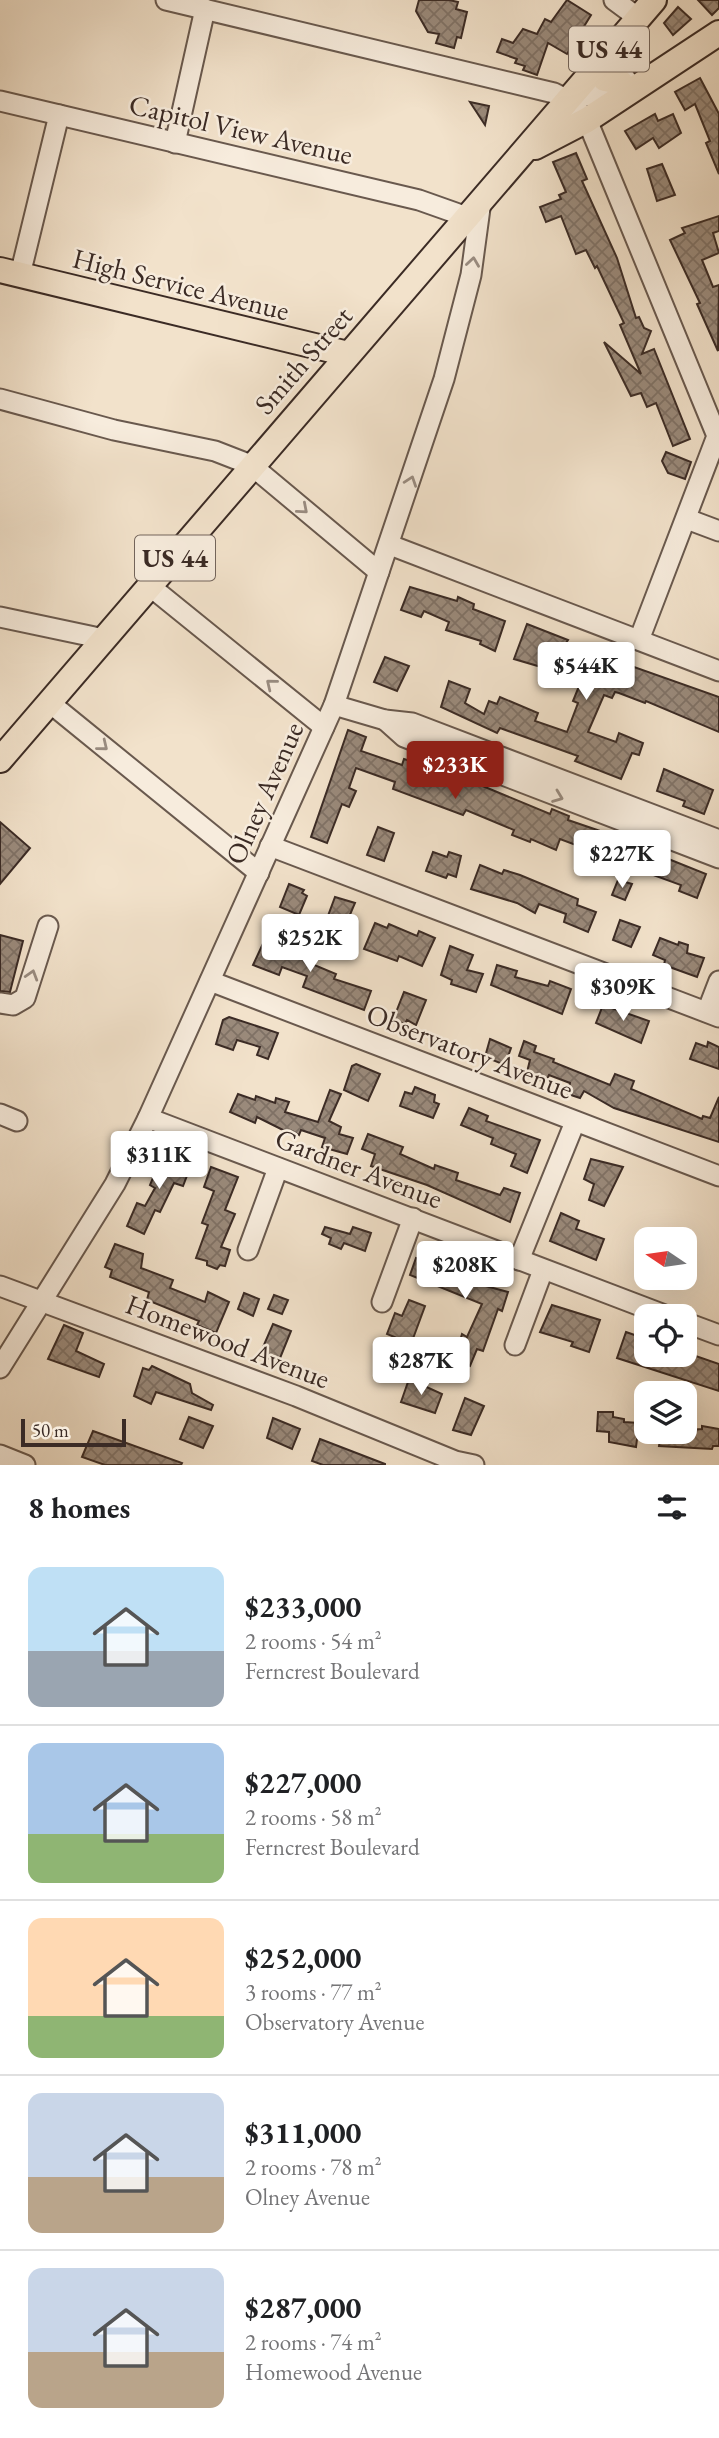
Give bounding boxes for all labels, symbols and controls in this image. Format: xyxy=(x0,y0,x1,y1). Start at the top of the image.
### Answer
road number: US 44 xyxy=(569,26,649,72)
street label: Capitol View Avenue xyxy=(126,86,356,172)
street label: High Service Avenue xyxy=(69,240,293,328)
one-way arrow xyxy=(465,256,480,268)
street label: Smith Street xyxy=(246,298,360,422)
one-way arrow xyxy=(403,475,417,487)
one-way arrow xyxy=(295,501,308,513)
road number: US 44 xyxy=(135,536,215,580)
pin: $544K xyxy=(537,642,635,702)
text: $544K xyxy=(554,650,618,680)
one-way arrow xyxy=(266,680,279,692)
street label: Olney Avenue xyxy=(217,716,311,870)
one-way arrow xyxy=(95,738,108,750)
pin: $233K xyxy=(406,742,504,801)
text: $233K xyxy=(423,749,487,779)
one-way arrow xyxy=(552,788,564,802)
pin: $227K xyxy=(573,830,671,890)
text: $227K xyxy=(590,838,654,868)
pin: $252K xyxy=(261,914,359,974)
text: $252K xyxy=(278,922,342,952)
pin: $309K xyxy=(574,964,672,1023)
one-way arrow xyxy=(24,969,39,981)
text: $309K xyxy=(591,971,655,1001)
street label: Observatory Avenue xyxy=(362,995,578,1107)
street label: Gardner Avenue xyxy=(270,1120,448,1216)
pin: $311K xyxy=(110,1132,208,1191)
text: $311K xyxy=(127,1139,191,1169)
north arrow xyxy=(634,1227,696,1290)
map controls xyxy=(634,1227,697,1444)
pin: $208K xyxy=(416,1242,514,1301)
text: $208K xyxy=(433,1249,497,1279)
street label: Homewood Avenue xyxy=(121,1286,335,1396)
button: locate xyxy=(634,1304,697,1367)
pin: $287K xyxy=(372,1338,470,1397)
text: $287K xyxy=(389,1345,453,1375)
button: layers xyxy=(634,1381,697,1444)
scale bar xyxy=(21,1416,126,1448)
text: 50 m xyxy=(32,1418,69,1443)
text: 8 homes xyxy=(28,1488,130,1527)
icon: filters xyxy=(653,1488,691,1526)
text: $233,000 xyxy=(245,1587,361,1626)
icon: home xyxy=(84,1595,168,1679)
text: 2 rooms · 54 m² xyxy=(245,1626,382,1656)
text: Ferncrest Boulevard xyxy=(245,1656,420,1686)
text: $227,000 xyxy=(245,1763,361,1802)
icon: home xyxy=(84,1771,168,1855)
text: 2 rooms · 58 m² xyxy=(245,1802,382,1832)
text: Ferncrest Boulevard xyxy=(245,1832,420,1862)
text: $252,000 xyxy=(245,1938,361,1977)
icon: home xyxy=(84,1946,168,2030)
text: 3 rooms · 77 m² xyxy=(245,1977,382,2007)
text: Observatory Avenue xyxy=(245,2007,424,2037)
text: $311,000 xyxy=(245,2113,361,2152)
icon: home xyxy=(84,2121,168,2205)
text: 2 rooms · 78 m² xyxy=(245,2152,382,2182)
text: Olney Avenue xyxy=(245,2182,370,2212)
text: $287,000 xyxy=(245,2288,361,2327)
icon: home xyxy=(84,2296,168,2380)
text: 2 rooms · 74 m² xyxy=(245,2327,382,2357)
text: Homewood Avenue xyxy=(245,2357,422,2387)

